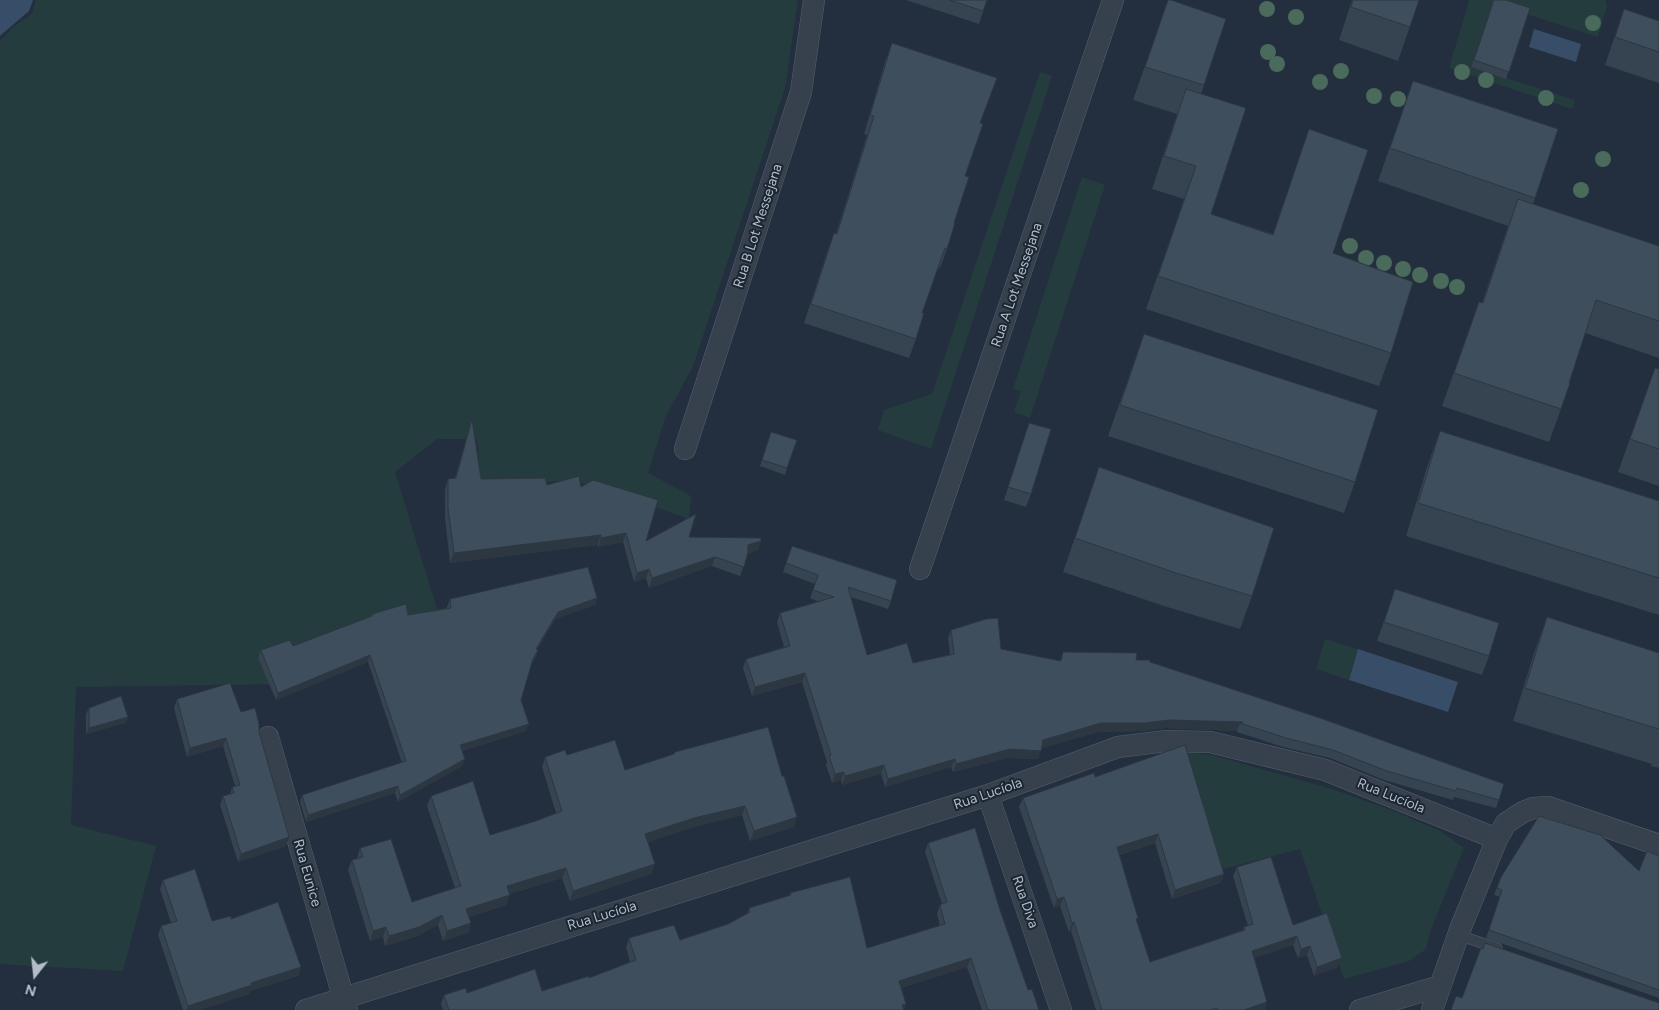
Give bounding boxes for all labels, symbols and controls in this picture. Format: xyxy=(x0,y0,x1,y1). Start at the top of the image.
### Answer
street label: Rua B Lot Messejana xyxy=(730,162,786,290)
street label: Rua A Lot Messejana xyxy=(988,221,1046,349)
street label: Rua Lucíola xyxy=(951,774,1025,814)
street label: Rua Lucíola xyxy=(1355,775,1427,817)
street label: Rua Eunice xyxy=(289,837,325,909)
street label: Rua Diva xyxy=(1008,874,1042,930)
street label: Rua Lucíola xyxy=(565,898,639,934)
north arrow xyxy=(10,950,60,1000)
text: N xyxy=(23,980,38,1000)

